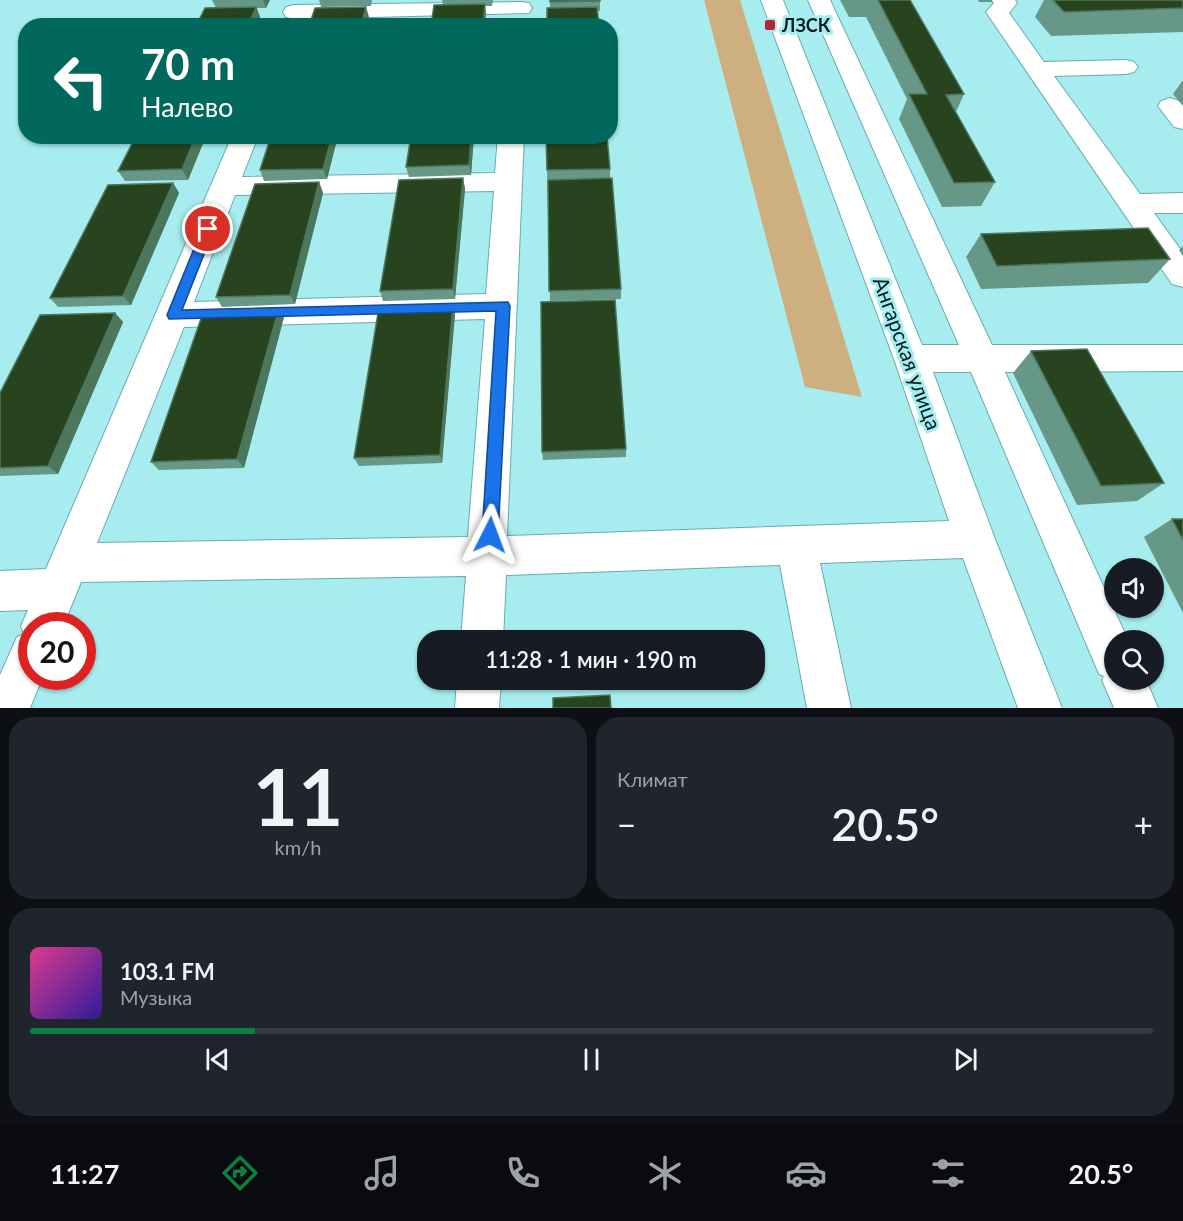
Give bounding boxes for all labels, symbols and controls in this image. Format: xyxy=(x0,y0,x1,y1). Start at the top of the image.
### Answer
place label: ЛЗСК xyxy=(781,14,831,36)
marker: ЛЗСК xyxy=(763,18,777,32)
text: 70 m xyxy=(141,39,235,89)
icon: left xyxy=(42,42,120,120)
text: Налево xyxy=(141,90,233,123)
pin xyxy=(182,203,233,254)
icon: arrive xyxy=(191,212,224,245)
street label: Ангарская улица xyxy=(869,273,947,433)
position arrow xyxy=(458,503,522,567)
map controls xyxy=(1104,558,1164,690)
button: sound xyxy=(1104,558,1164,618)
speed limit sign: 20 xyxy=(18,612,96,690)
button: search xyxy=(1104,630,1164,690)
text: 11:28 · 1 мин · 190 m xyxy=(485,646,697,673)
text: 11 xyxy=(253,749,343,843)
text: Климат xyxy=(617,767,688,791)
text: 20.5° xyxy=(831,797,939,851)
text: − xyxy=(617,804,636,844)
text: + xyxy=(1134,804,1153,844)
text: km/h xyxy=(275,835,321,859)
text: 103.1 FM xyxy=(120,958,215,985)
text: Музыка xyxy=(120,985,192,1009)
icon: previous xyxy=(201,1043,234,1076)
icon: pause xyxy=(575,1043,608,1076)
icon: next xyxy=(949,1043,982,1076)
icon: directions xyxy=(219,1152,261,1194)
icon: music xyxy=(361,1152,403,1194)
icon: phone xyxy=(502,1152,544,1194)
icon: climate xyxy=(644,1152,686,1194)
icon: car xyxy=(785,1152,827,1194)
icon: filters xyxy=(927,1152,969,1194)
text: 11:27 xyxy=(50,1157,119,1190)
text: 20.5° xyxy=(1069,1157,1133,1190)

